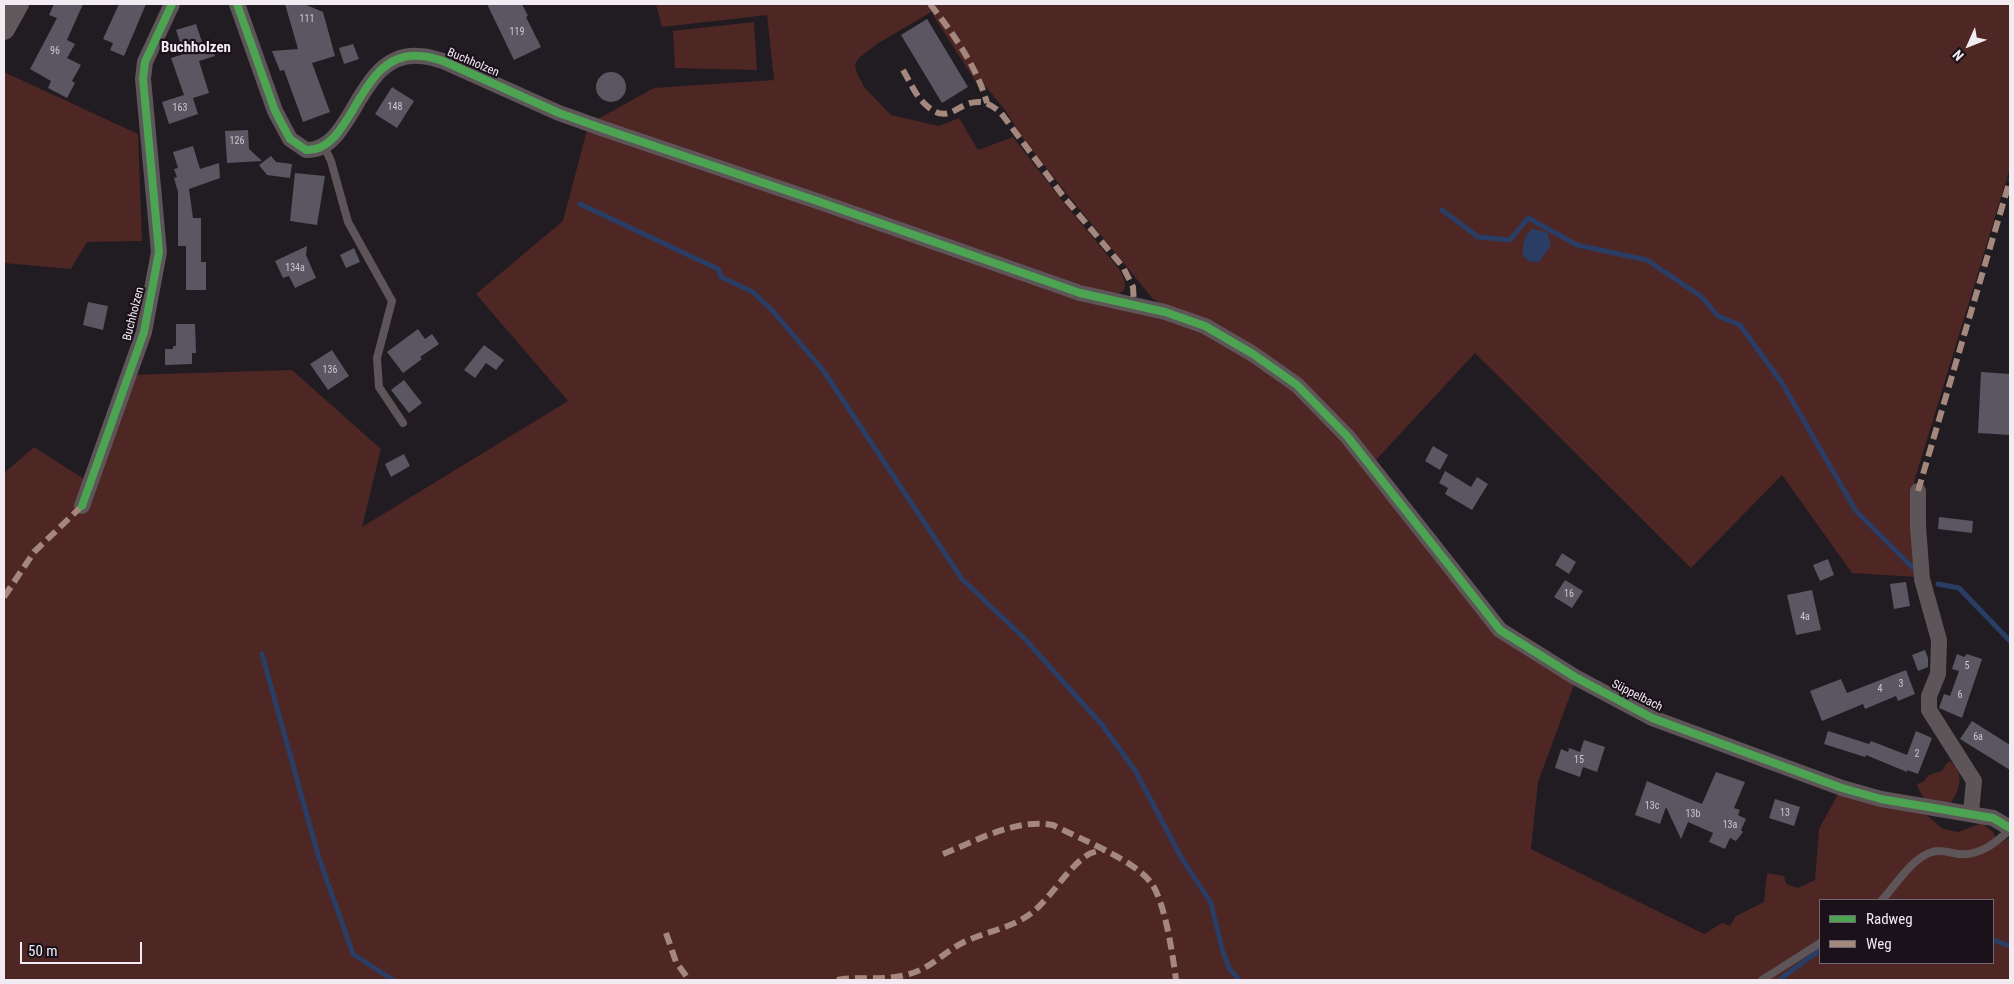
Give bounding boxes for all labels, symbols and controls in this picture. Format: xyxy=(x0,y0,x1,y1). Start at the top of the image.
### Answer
house number: 111 xyxy=(300,13,314,25)
north arrow xyxy=(1944,20,1994,70)
house number: 119 xyxy=(510,26,524,38)
district label: Buchholzen xyxy=(161,39,231,57)
house number: 96 xyxy=(50,45,60,57)
street label: Buchholzen xyxy=(445,46,501,80)
text: N xyxy=(1949,47,1967,64)
house number: 148 xyxy=(388,101,402,113)
house number: 163 xyxy=(173,102,187,114)
house number: 126 xyxy=(230,135,244,147)
house number: 134a xyxy=(285,262,305,274)
street label: Buchholzen xyxy=(120,286,148,342)
house number: 136 xyxy=(323,364,337,376)
house number: 16 xyxy=(1564,588,1574,600)
house number: 4a xyxy=(1800,611,1810,623)
house number: 5 xyxy=(1965,660,1969,672)
street label: Süppelbach xyxy=(1609,677,1665,715)
house number: 3 xyxy=(1899,678,1903,690)
house number: 4 xyxy=(1878,683,1882,695)
house number: 6 xyxy=(1958,689,1962,701)
house number: 6a xyxy=(1973,731,1983,743)
house number: 2 xyxy=(1915,748,1919,760)
house number: 15 xyxy=(1574,754,1584,766)
house number: 13c xyxy=(1645,800,1659,812)
house number: 13 xyxy=(1780,807,1790,819)
house number: 13b xyxy=(1686,808,1700,820)
house number: 13a xyxy=(1723,819,1737,831)
legend xyxy=(1819,899,1994,964)
text: Radweg xyxy=(1866,910,1913,928)
scale bar xyxy=(22,932,145,964)
text: Weg xyxy=(1866,935,1892,953)
text: 50 m xyxy=(28,942,58,960)

